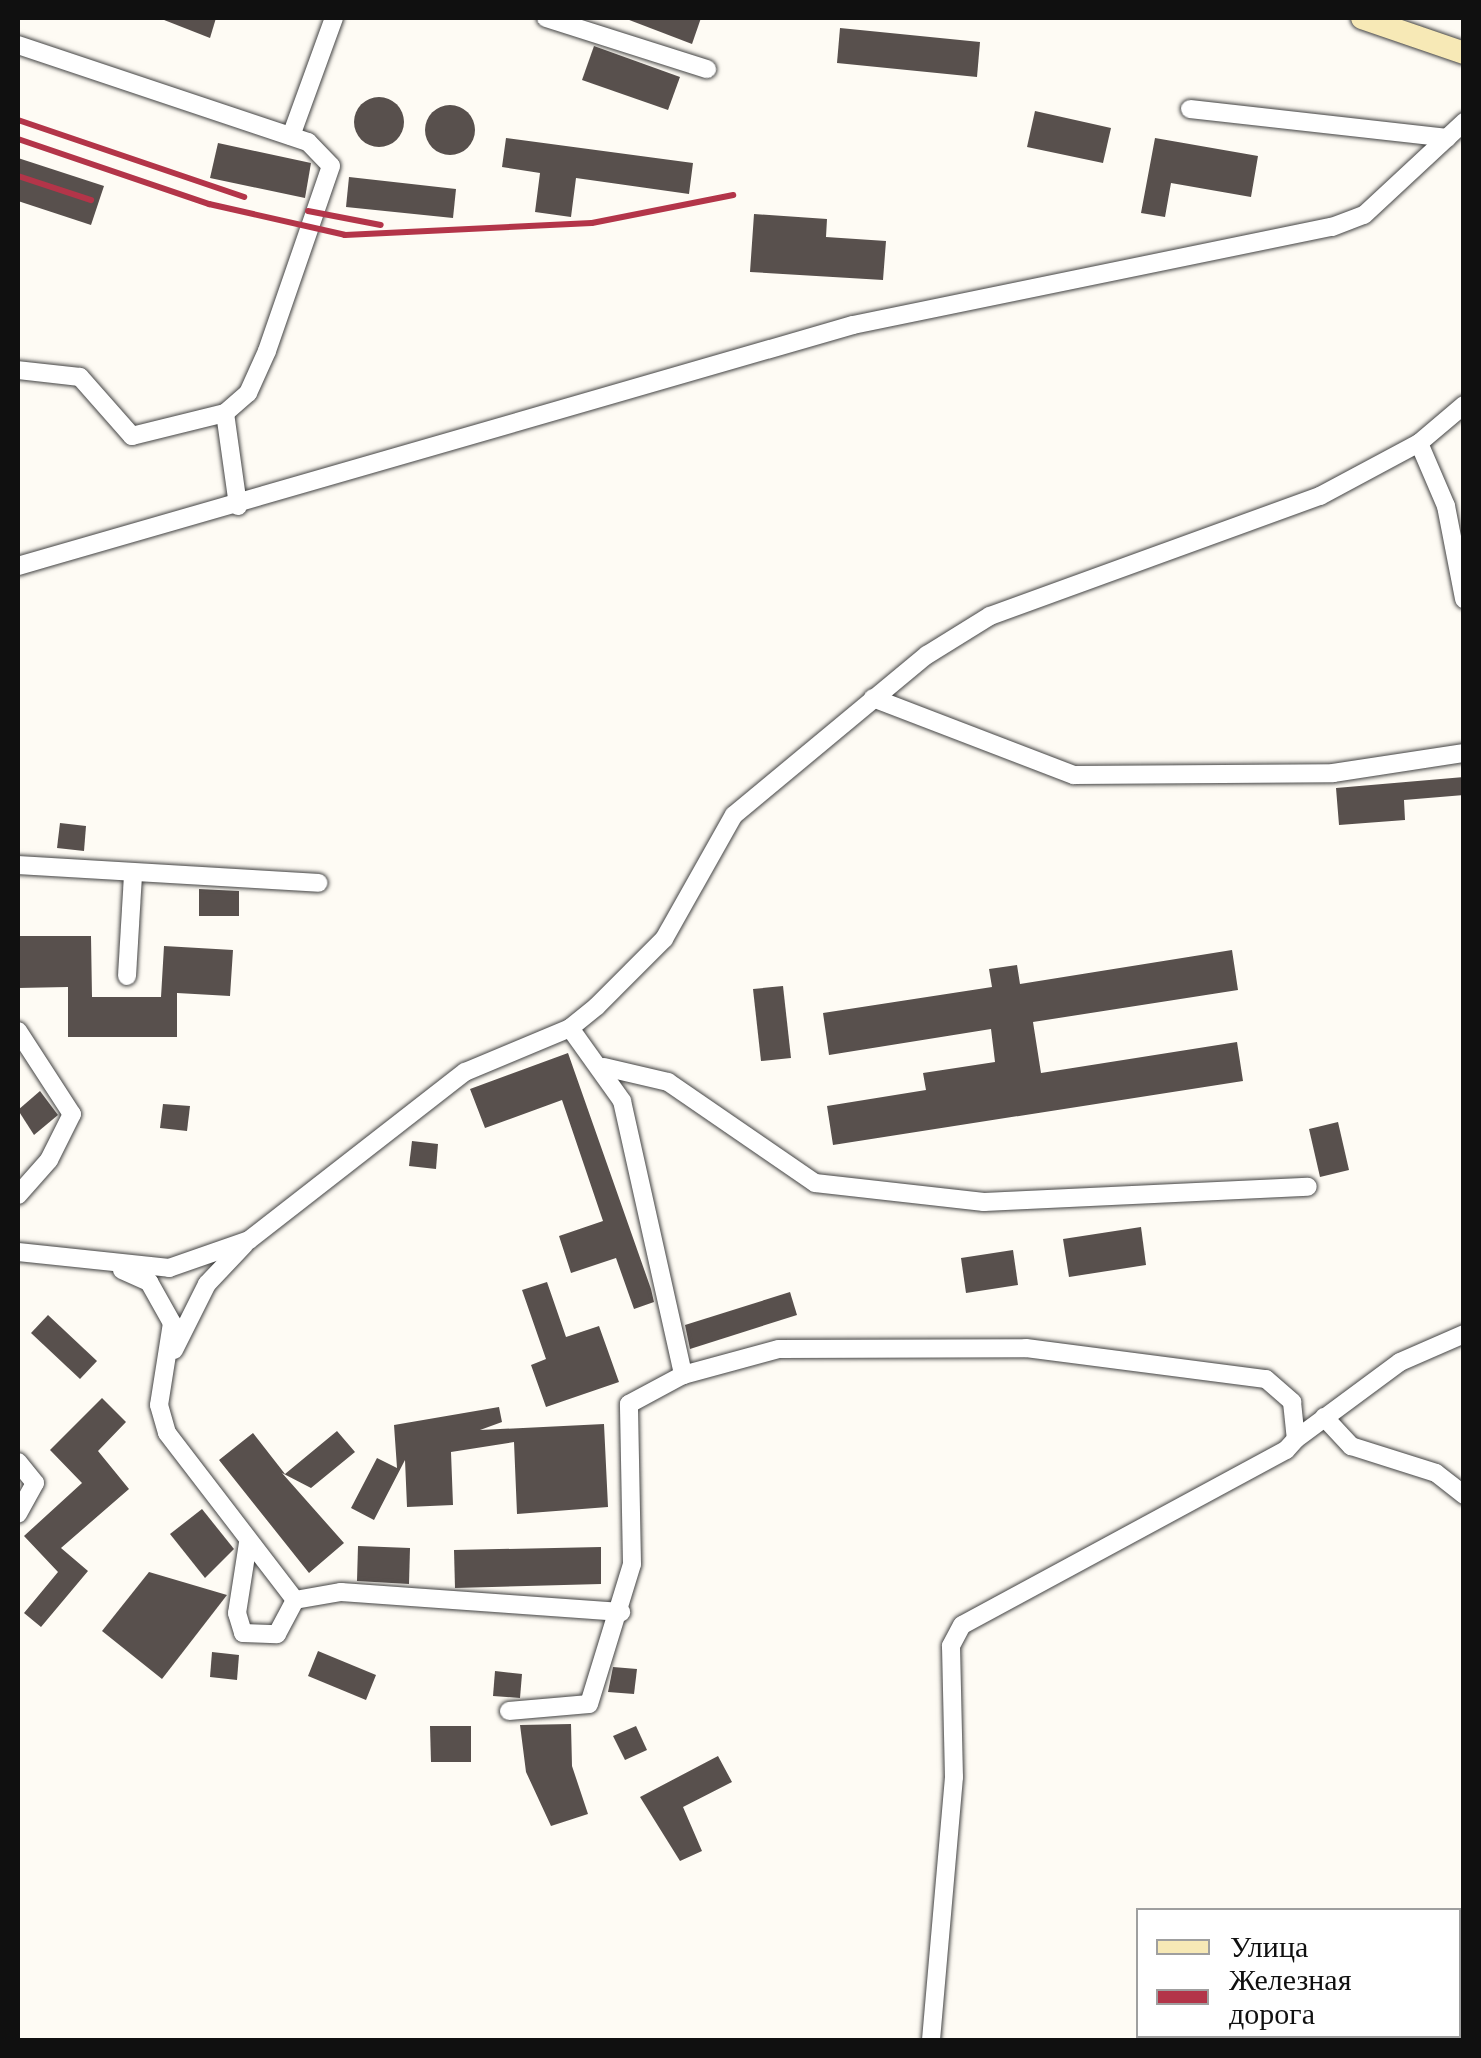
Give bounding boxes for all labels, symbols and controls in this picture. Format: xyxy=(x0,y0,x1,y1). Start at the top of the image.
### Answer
legend xyxy=(1136,1908,1461,2038)
text: Улица xyxy=(1230,1930,1308,1963)
text: Железная дорога xyxy=(1229,1963,1351,2030)

